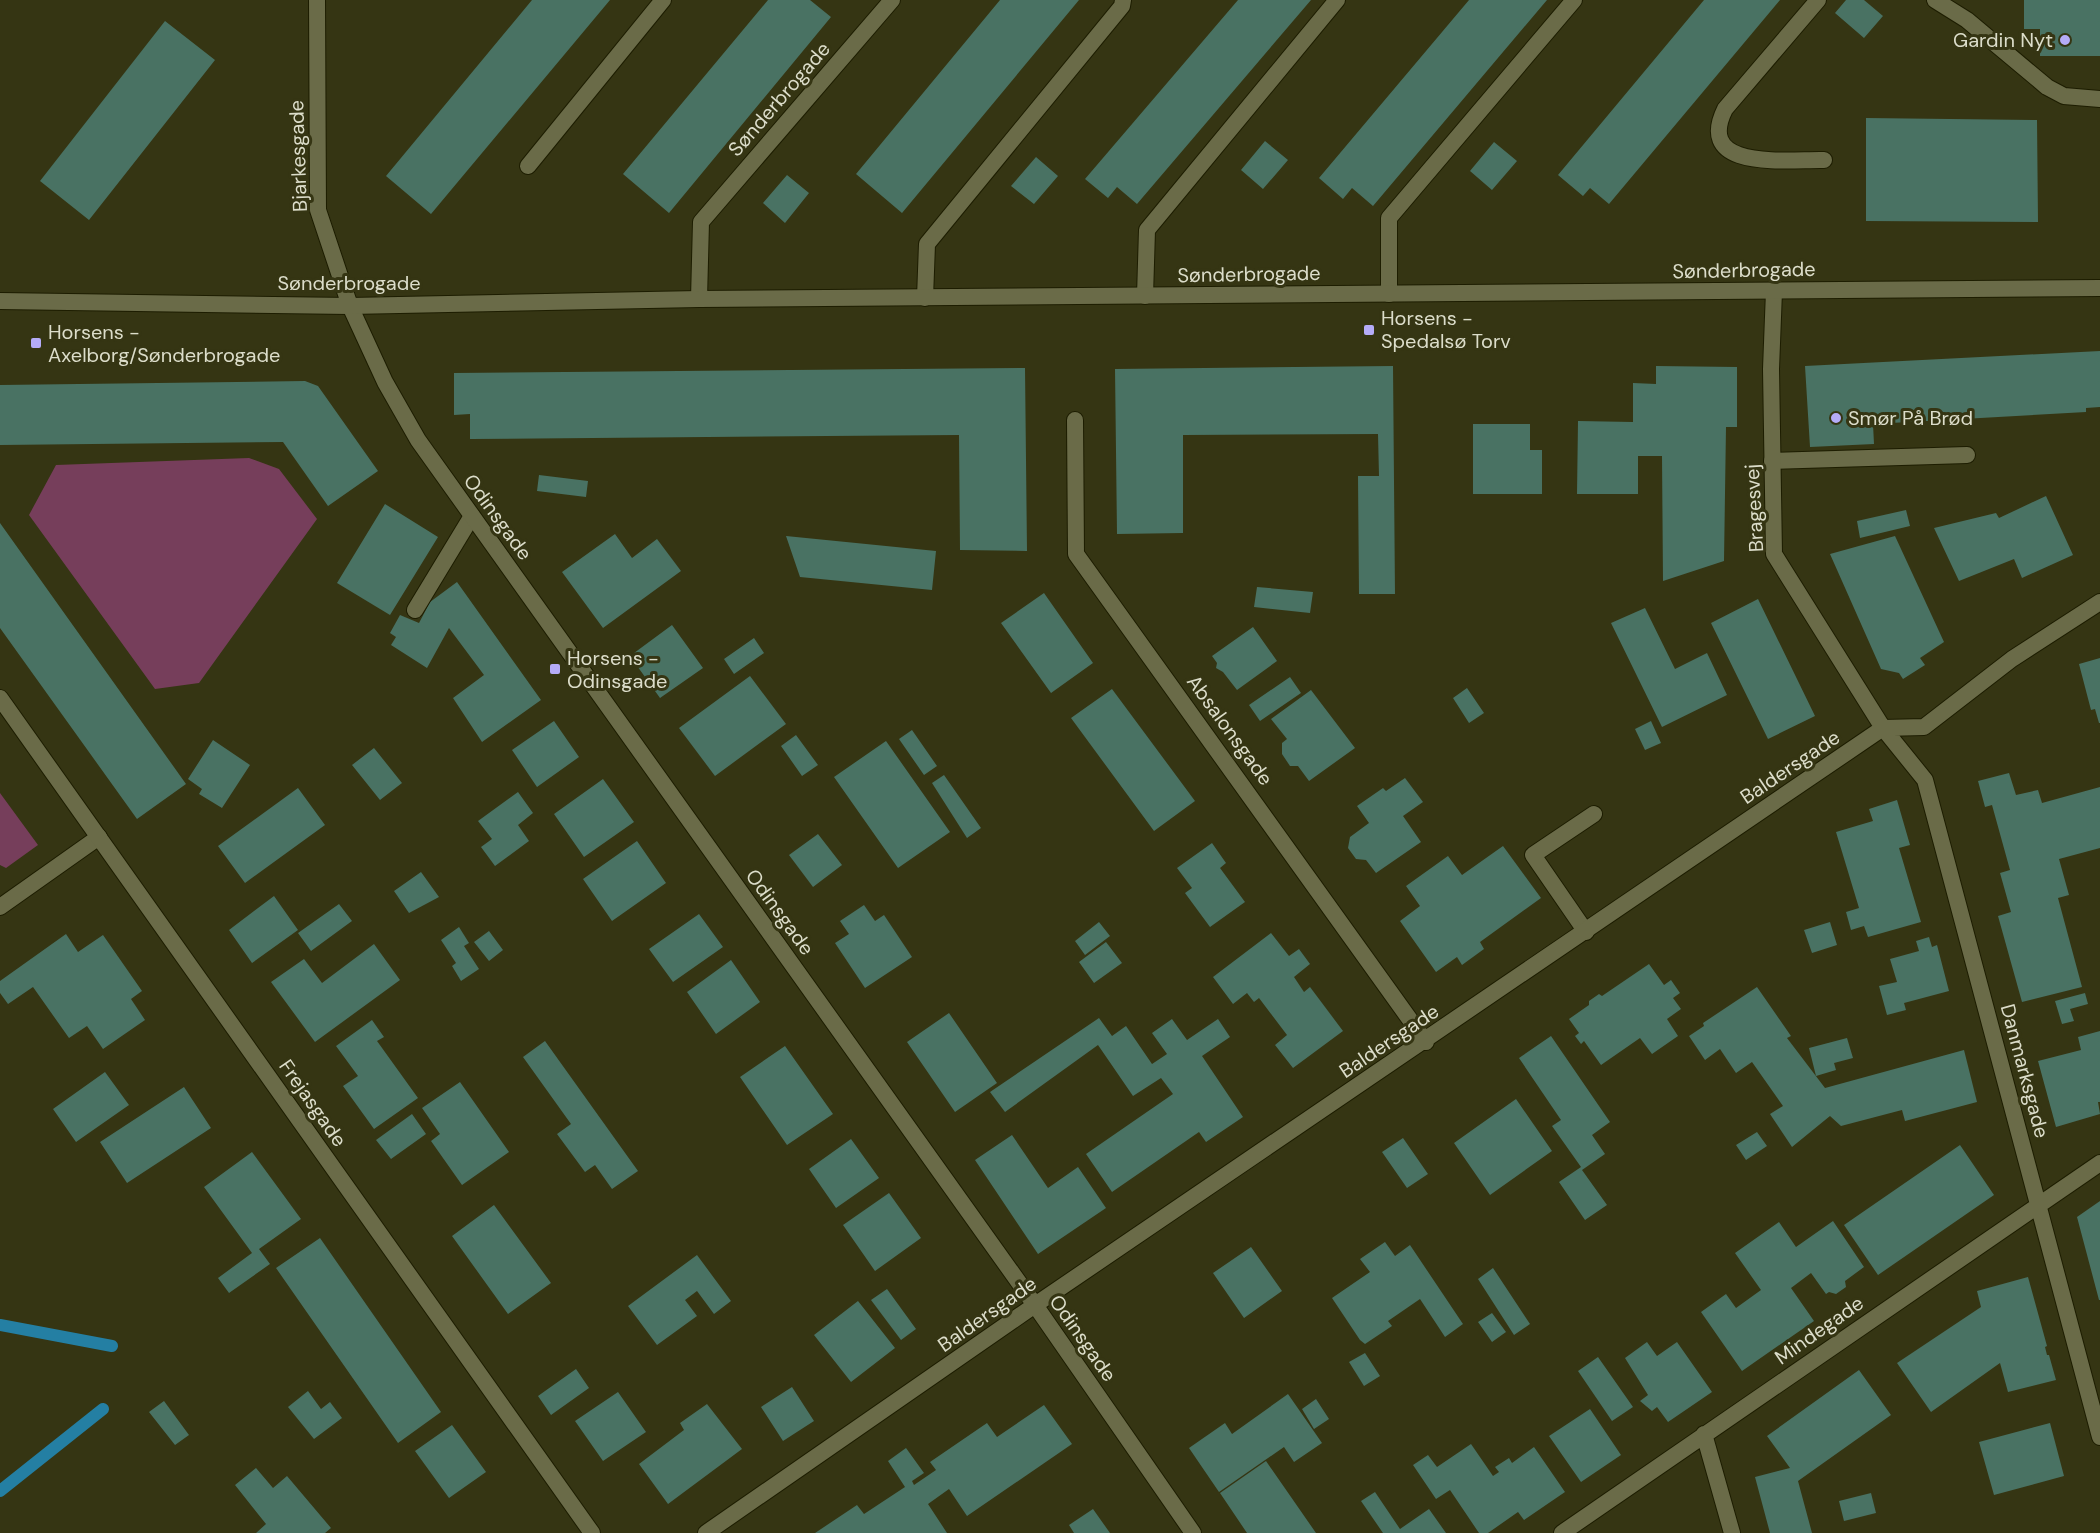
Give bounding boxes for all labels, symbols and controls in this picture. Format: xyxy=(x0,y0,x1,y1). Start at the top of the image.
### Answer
place label: Gardin Nyt xyxy=(1953,27,2053,53)
marker: Gardin Nyt xyxy=(2058,33,2072,47)
street label: Sønderbrogade xyxy=(722,36,836,162)
street label: Bjarkesgade xyxy=(283,100,313,212)
street label: Sønderbrogade xyxy=(1672,256,1816,284)
street label: Sønderbrogade xyxy=(1177,260,1321,288)
street label: Sønderbrogade xyxy=(277,270,421,296)
place label: Horsens - Spedalsø Torv xyxy=(1381,305,1511,354)
place label: Horsens - Axelborg/Sønderbrogade xyxy=(48,319,280,368)
marker: Horsens - Spedalsø Torv xyxy=(1362,323,1376,337)
marker: Horsens - Axelborg/Sønderbrogade xyxy=(29,336,43,350)
place label: Smør På Brød xyxy=(1848,405,1973,431)
marker: Smør På Brød xyxy=(1829,411,1843,425)
street label: Bragesvej xyxy=(1739,463,1769,553)
street label: Odinsgade xyxy=(458,469,538,565)
place label: Horsens - Odinsgade xyxy=(567,645,667,694)
marker: Horsens - Odinsgade xyxy=(548,662,562,676)
street label: Absalonsgade xyxy=(1181,670,1279,790)
street label: Baldersgade xyxy=(1735,724,1845,810)
street label: Odinsgade xyxy=(740,864,820,960)
street label: Baldersgade xyxy=(1334,998,1444,1084)
street label: Danmarksgade xyxy=(1995,1001,2055,1141)
street label: Frejasgade xyxy=(273,1054,353,1152)
street label: Baldersgade xyxy=(933,1270,1041,1358)
street label: Odinsgade xyxy=(1044,1289,1122,1387)
street label: Mindegade xyxy=(1769,1290,1869,1370)

